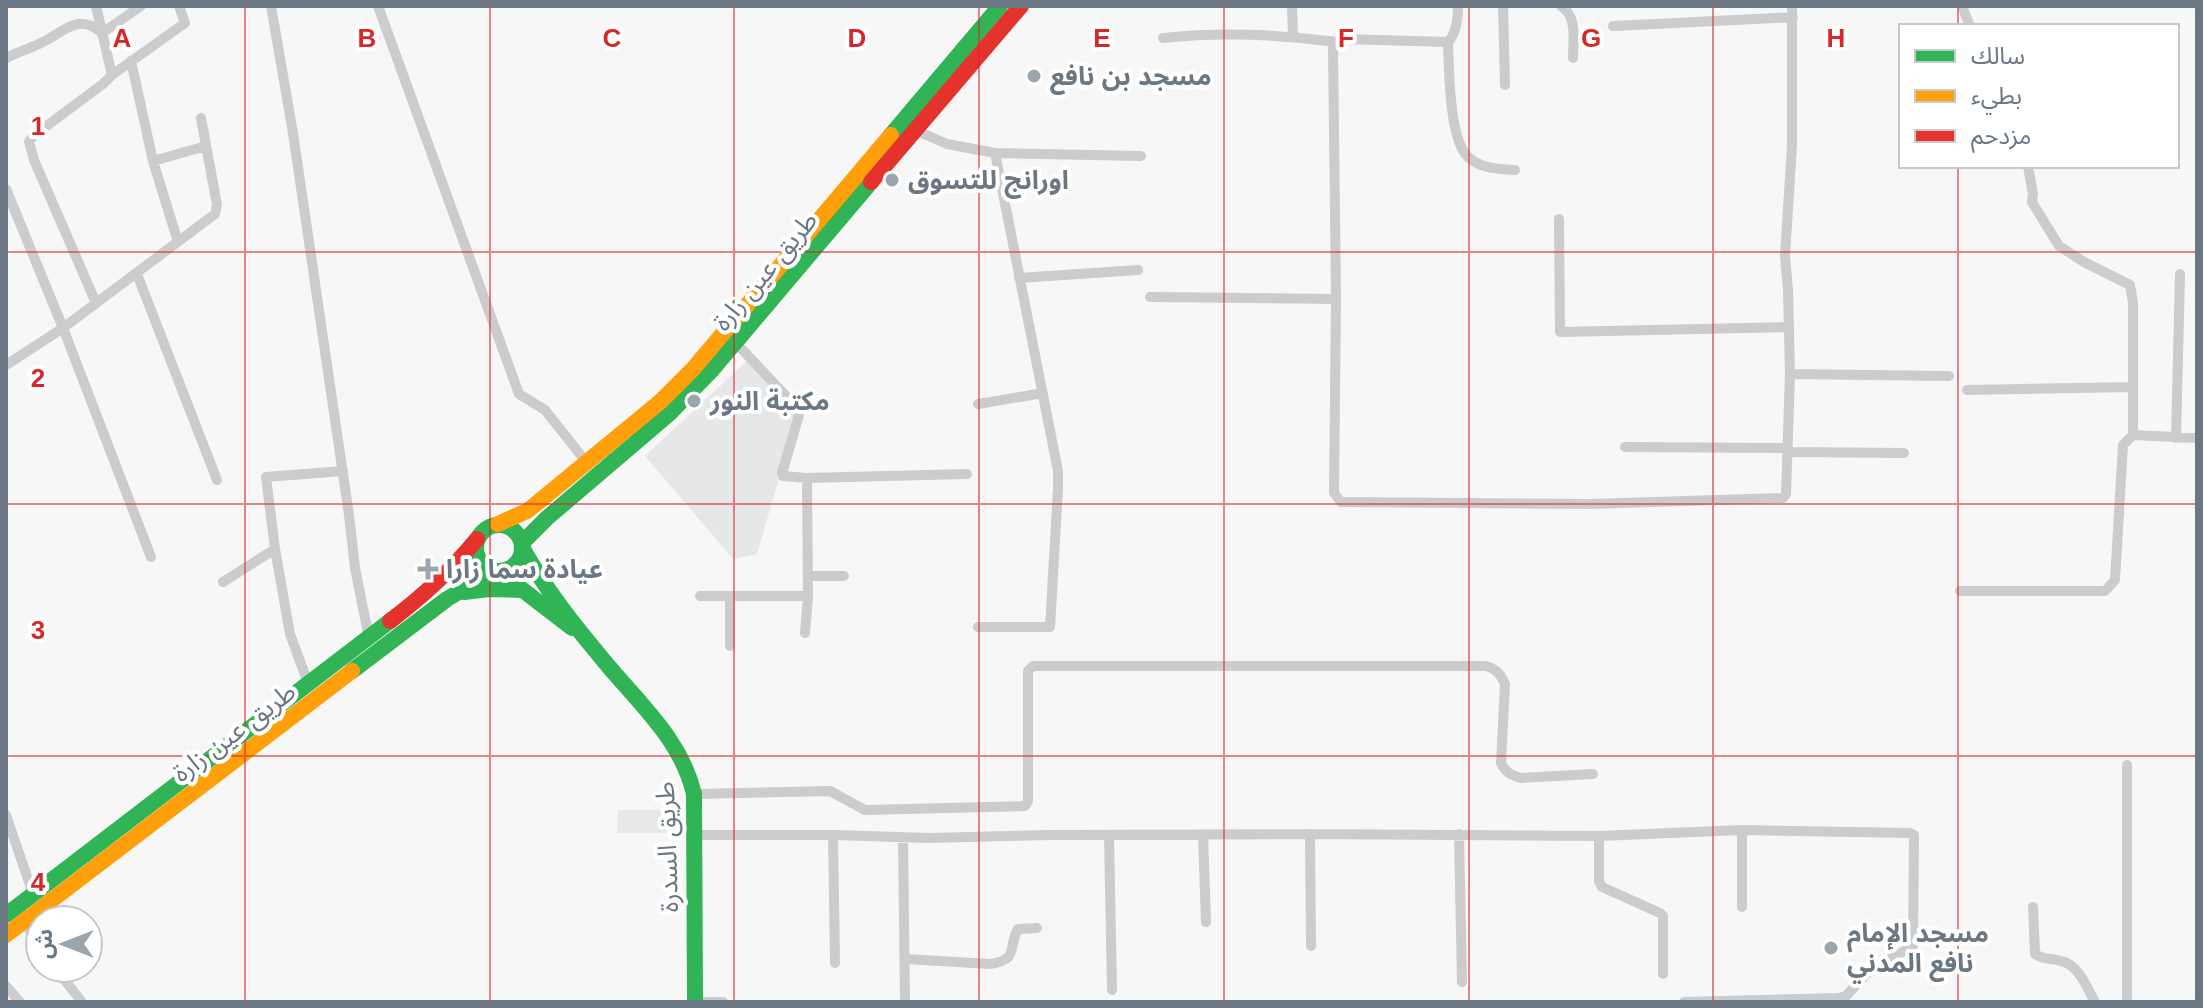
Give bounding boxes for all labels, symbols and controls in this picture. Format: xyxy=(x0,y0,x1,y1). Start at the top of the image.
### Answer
text: A xyxy=(113,23,132,53)
text: B xyxy=(358,23,376,53)
text: C xyxy=(603,23,622,53)
text: D xyxy=(848,23,866,53)
text: E xyxy=(1093,23,1111,53)
text: F xyxy=(1338,23,1354,53)
text: G xyxy=(1581,23,1601,53)
text: H xyxy=(1827,23,1845,53)
legend xyxy=(1899,24,2179,168)
text: سالك xyxy=(1971,42,2025,69)
place label: مسجد بن نافع xyxy=(1050,61,1212,95)
marker: مسجد بن نافع xyxy=(1025,67,1043,85)
text: بطيء xyxy=(1971,82,2022,115)
text: 1 xyxy=(31,111,45,141)
text: مزدحم xyxy=(1971,122,2031,153)
place label: اورانج للتسوق xyxy=(908,165,1069,199)
marker: اورانج للتسوق xyxy=(883,171,901,189)
street label: طريق عين زارة xyxy=(707,205,824,337)
text: 2 xyxy=(31,363,45,393)
place label: مكتبة النور xyxy=(709,386,830,416)
marker: مكتبة النور xyxy=(685,392,703,410)
place label: عيادة سما زارا xyxy=(446,554,603,584)
marker: عيادة سما زارا xyxy=(417,558,439,580)
text: 3 xyxy=(31,615,45,645)
street label: طريق عين زارة xyxy=(167,676,302,789)
street label: طريق السدرة xyxy=(650,781,685,913)
text: 4 xyxy=(31,867,46,897)
north arrow xyxy=(24,904,104,984)
place label: مسجد الإمام نافع المدني xyxy=(1847,918,1989,984)
text: ش xyxy=(32,929,57,959)
marker: مسجد الإمام نافع المدني xyxy=(1822,939,1840,957)

